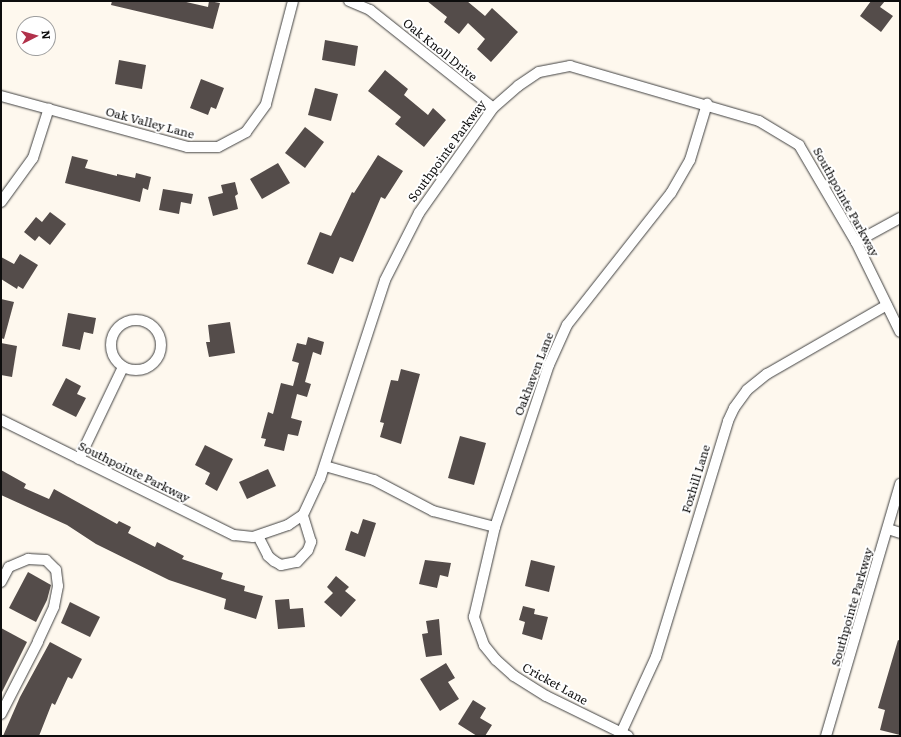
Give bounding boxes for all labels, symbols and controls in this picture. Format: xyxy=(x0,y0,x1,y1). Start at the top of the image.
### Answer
north arrow xyxy=(16,16,56,56)
street label: Oak Knoll Drive xyxy=(400,16,480,84)
text: N xyxy=(39,29,55,40)
street label: Southpointe Parkway xyxy=(405,97,489,205)
street label: Oak Valley Lane xyxy=(104,104,196,142)
street label: Southpointe Parkway xyxy=(810,145,882,259)
street label: Oakhaven Lane xyxy=(511,330,557,418)
street label: Southpointe Parkway xyxy=(76,439,192,505)
street label: Foxhill Lane xyxy=(679,443,713,515)
street label: Southpointe Parkway xyxy=(828,546,876,668)
street label: Cricket Lane xyxy=(520,660,590,708)

